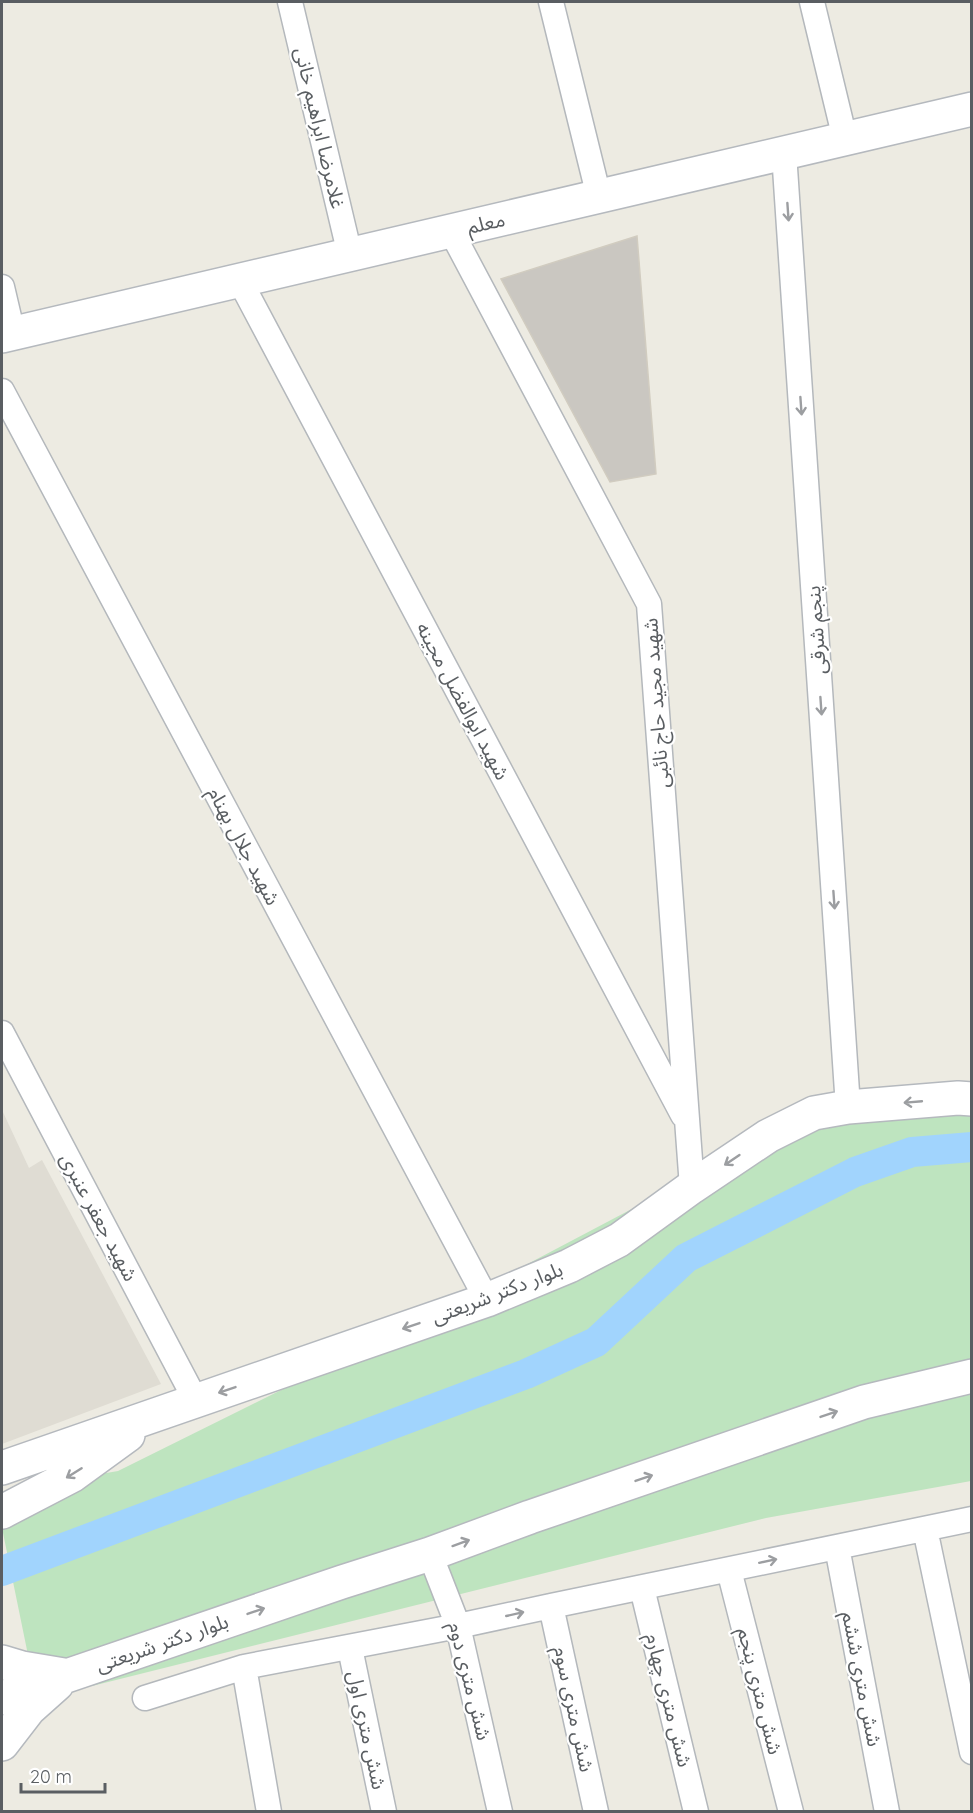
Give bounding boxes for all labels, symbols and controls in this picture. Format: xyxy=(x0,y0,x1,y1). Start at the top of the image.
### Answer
street label: غلامرضا ابراهیم خانی xyxy=(287,45,351,212)
one-way arrow xyxy=(783,201,794,221)
street label: معلم xyxy=(464,206,508,242)
one-way arrow xyxy=(795,396,806,416)
street label: پنجم شرقی xyxy=(800,585,834,675)
street label: شهید مجید حاج نائبی xyxy=(637,617,677,789)
street label: شهید ابوالفضل مجینه xyxy=(411,618,516,784)
one-way arrow xyxy=(815,695,826,715)
street label: شهید جلال بهنام xyxy=(200,782,286,911)
one-way arrow xyxy=(828,890,839,910)
one-way arrow xyxy=(904,1097,924,1108)
street label: شهید جعفر عنبری xyxy=(55,1148,144,1285)
one-way arrow xyxy=(724,1154,740,1166)
street label: بلوار دکتر شریعتی xyxy=(428,1256,566,1329)
one-way arrow xyxy=(402,1321,421,1332)
one-way arrow xyxy=(218,1385,237,1396)
one-way arrow xyxy=(819,1408,838,1419)
one-way arrow xyxy=(66,1468,83,1480)
one-way arrow xyxy=(634,1471,653,1482)
one-way arrow xyxy=(451,1537,469,1548)
one-way arrow xyxy=(758,1555,777,1567)
one-way arrow xyxy=(246,1605,265,1616)
one-way arrow xyxy=(506,1607,525,1619)
street label: بلوار دکتر شریعتی xyxy=(92,1608,231,1677)
street label: شش متری ششم xyxy=(834,1609,888,1749)
street label: شش متری دوم xyxy=(441,1619,497,1743)
street label: شش متری پنجم xyxy=(730,1625,788,1758)
street label: شش متری چهارم xyxy=(638,1630,698,1770)
street label: شش متری سوم xyxy=(546,1644,600,1775)
street label: شش متری اول xyxy=(343,1668,392,1792)
scale bar xyxy=(21,1756,105,1794)
text: 20 m xyxy=(30,1765,72,1788)

